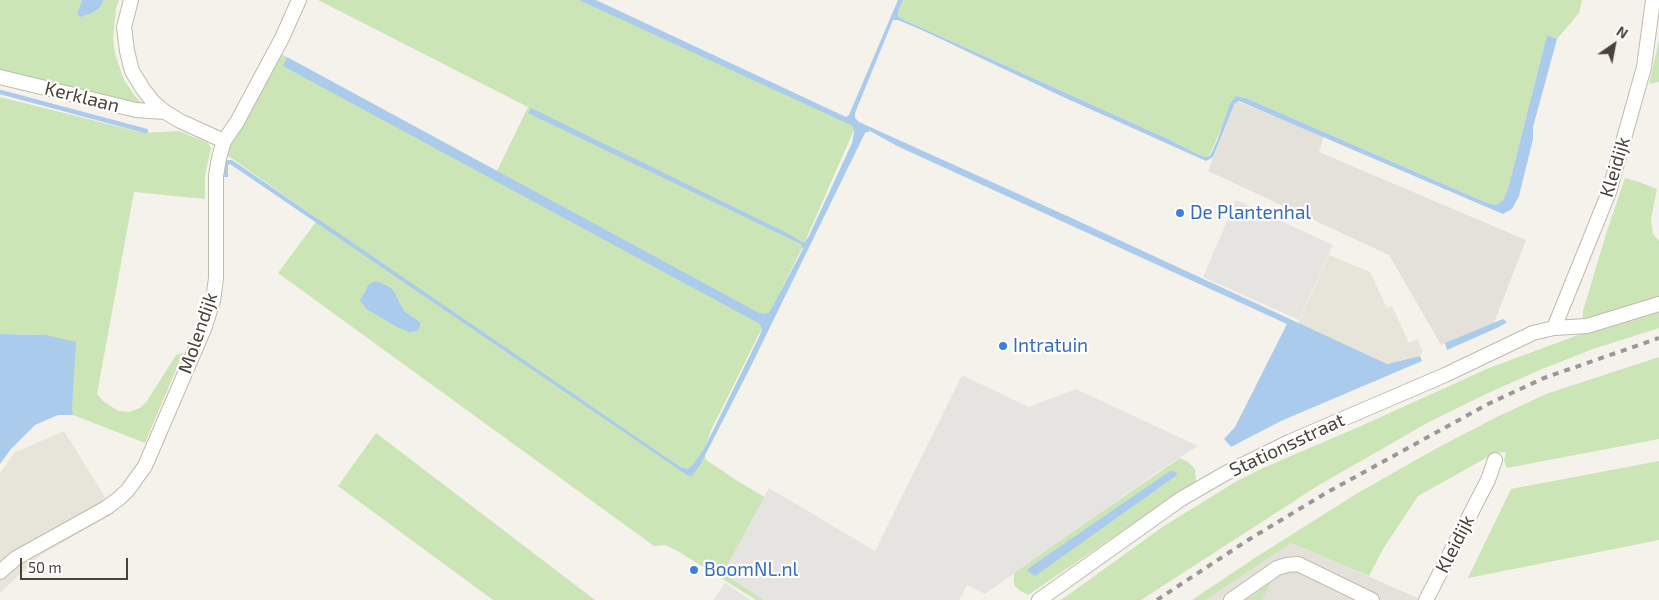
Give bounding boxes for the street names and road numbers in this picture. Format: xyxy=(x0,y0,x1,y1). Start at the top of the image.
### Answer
street label: Kerklaan xyxy=(42,77,122,117)
street label: Kleidijk xyxy=(1595,134,1635,200)
street label: Molendijk xyxy=(173,289,223,377)
street label: Stationsstraat xyxy=(1226,408,1348,482)
street label: Kleidijk xyxy=(1431,511,1479,577)

